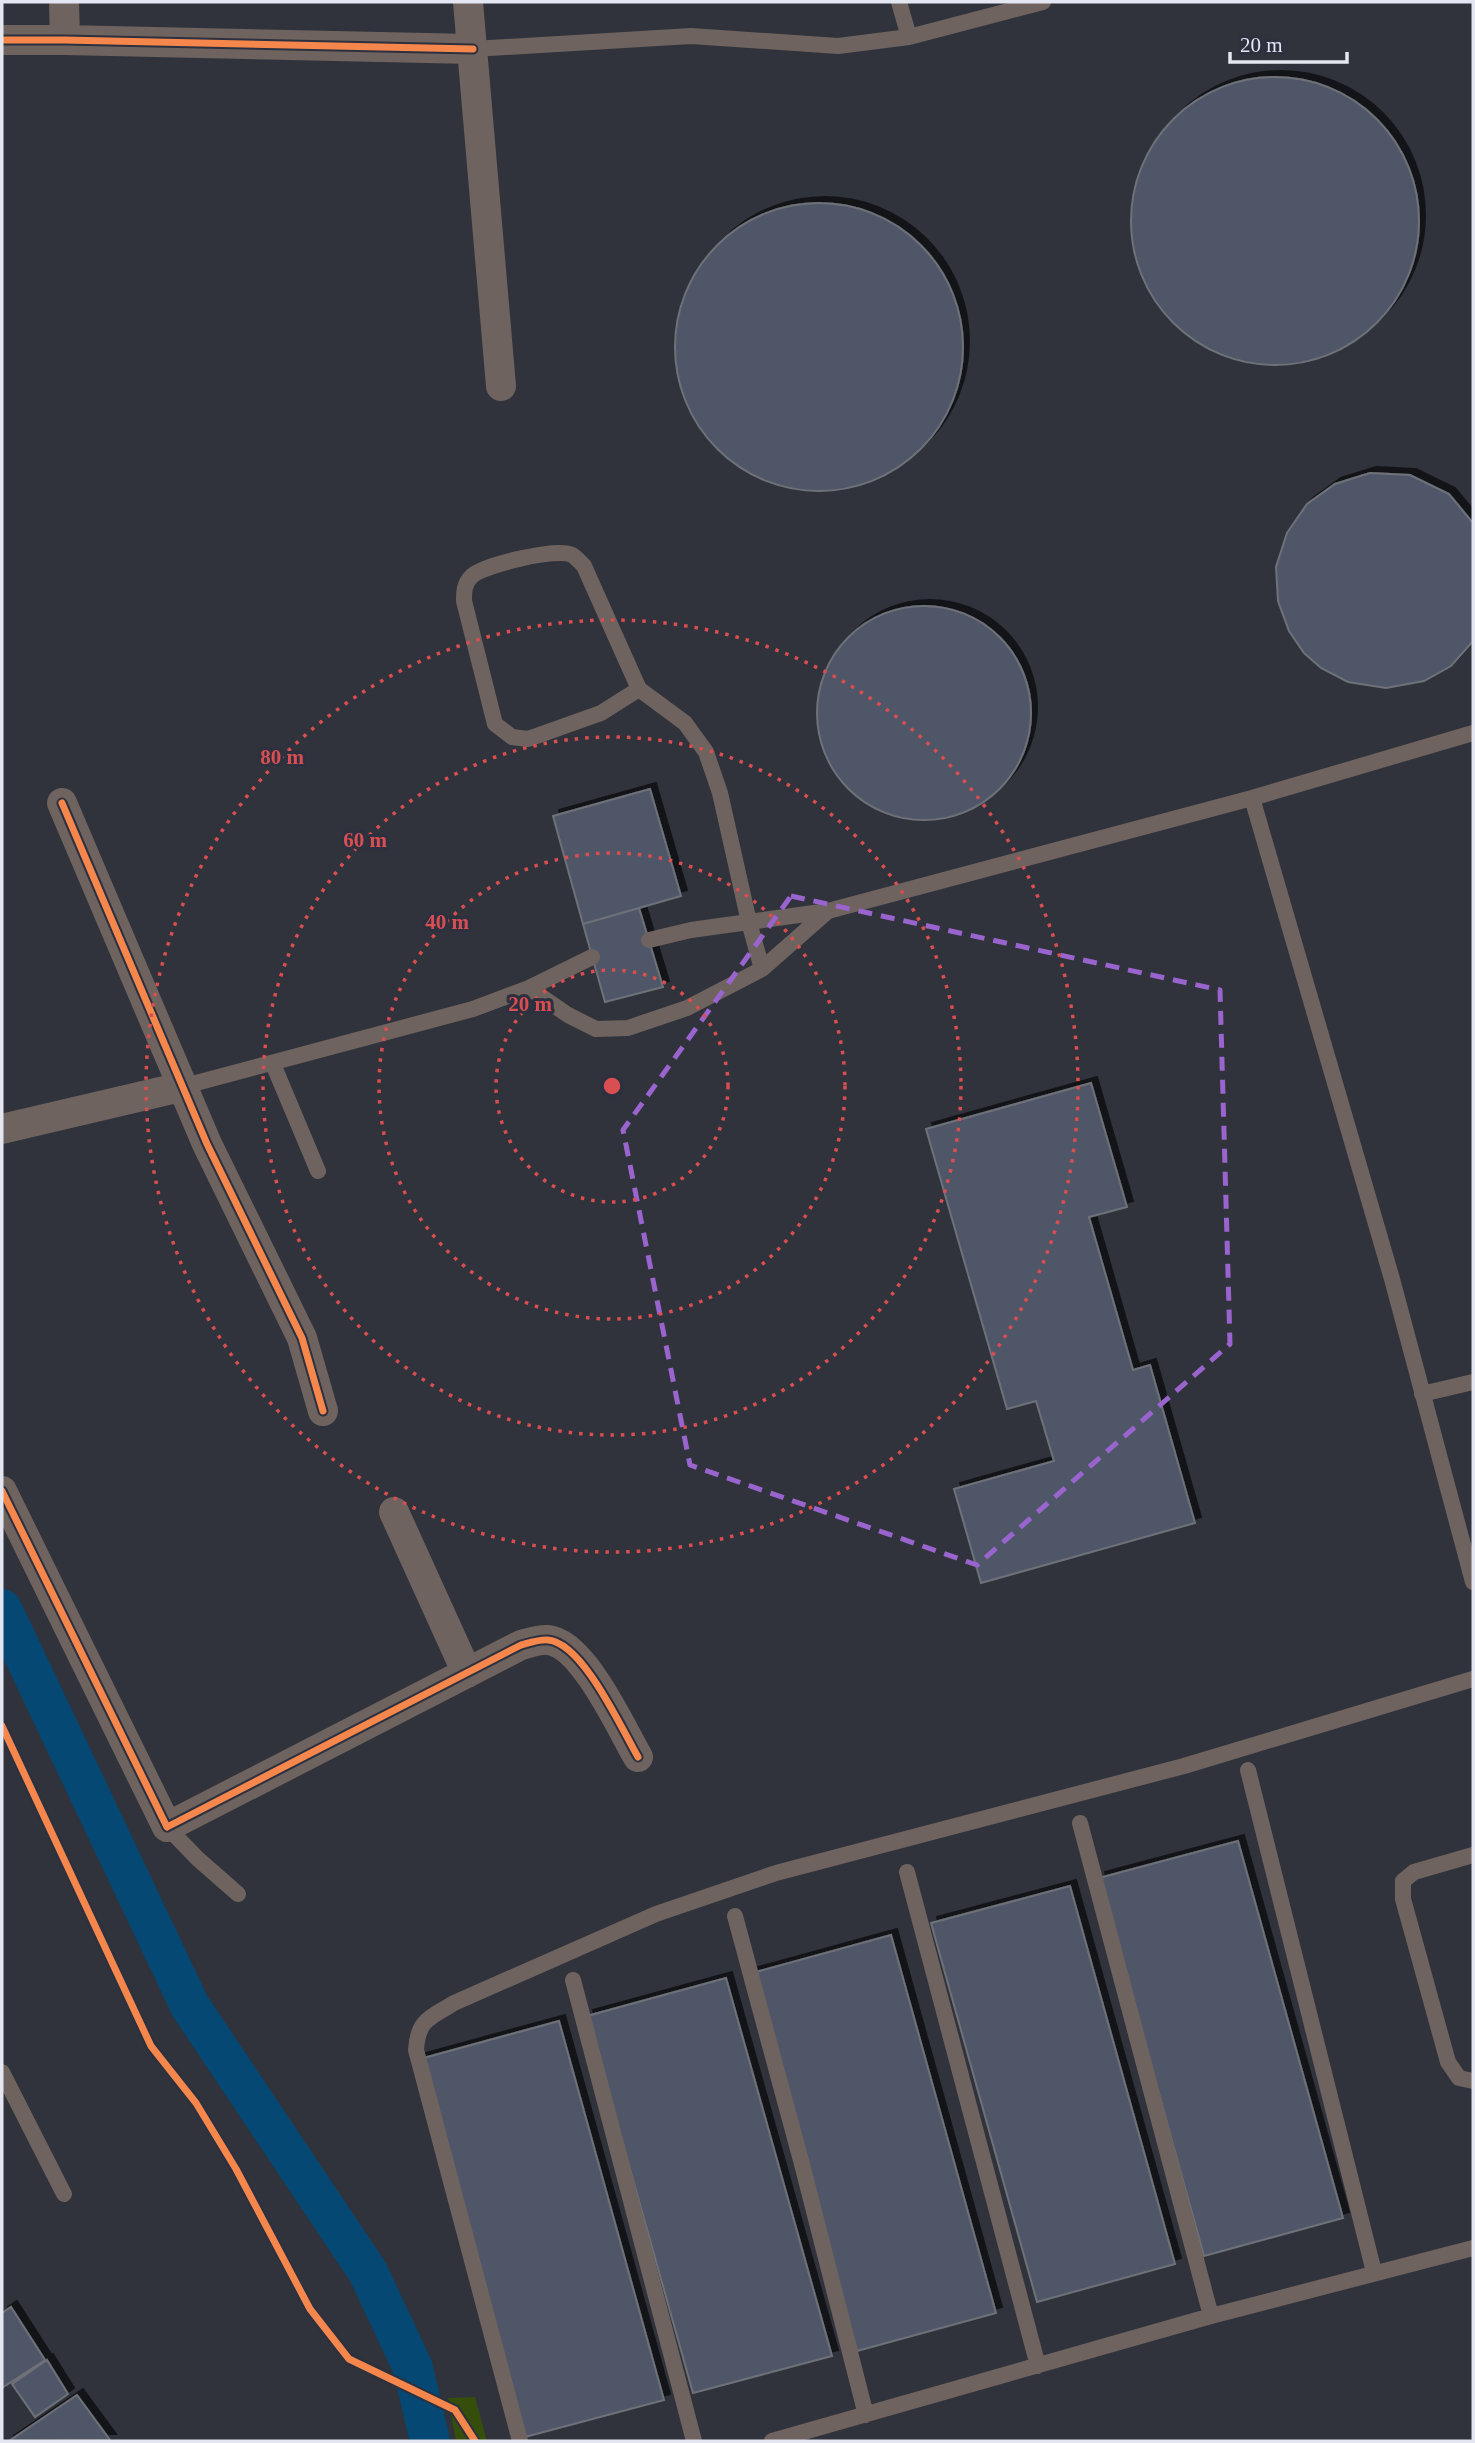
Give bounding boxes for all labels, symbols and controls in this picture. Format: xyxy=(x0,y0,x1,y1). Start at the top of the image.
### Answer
scale bar xyxy=(1230,21,1347,65)
text: 20 m xyxy=(1240,33,1283,57)
text: 80 m xyxy=(260,745,304,769)
text: 60 m xyxy=(343,828,387,852)
text: 40 m xyxy=(425,910,469,934)
text: 20 m xyxy=(508,992,552,1016)
centre of rings xyxy=(600,1074,624,1098)

